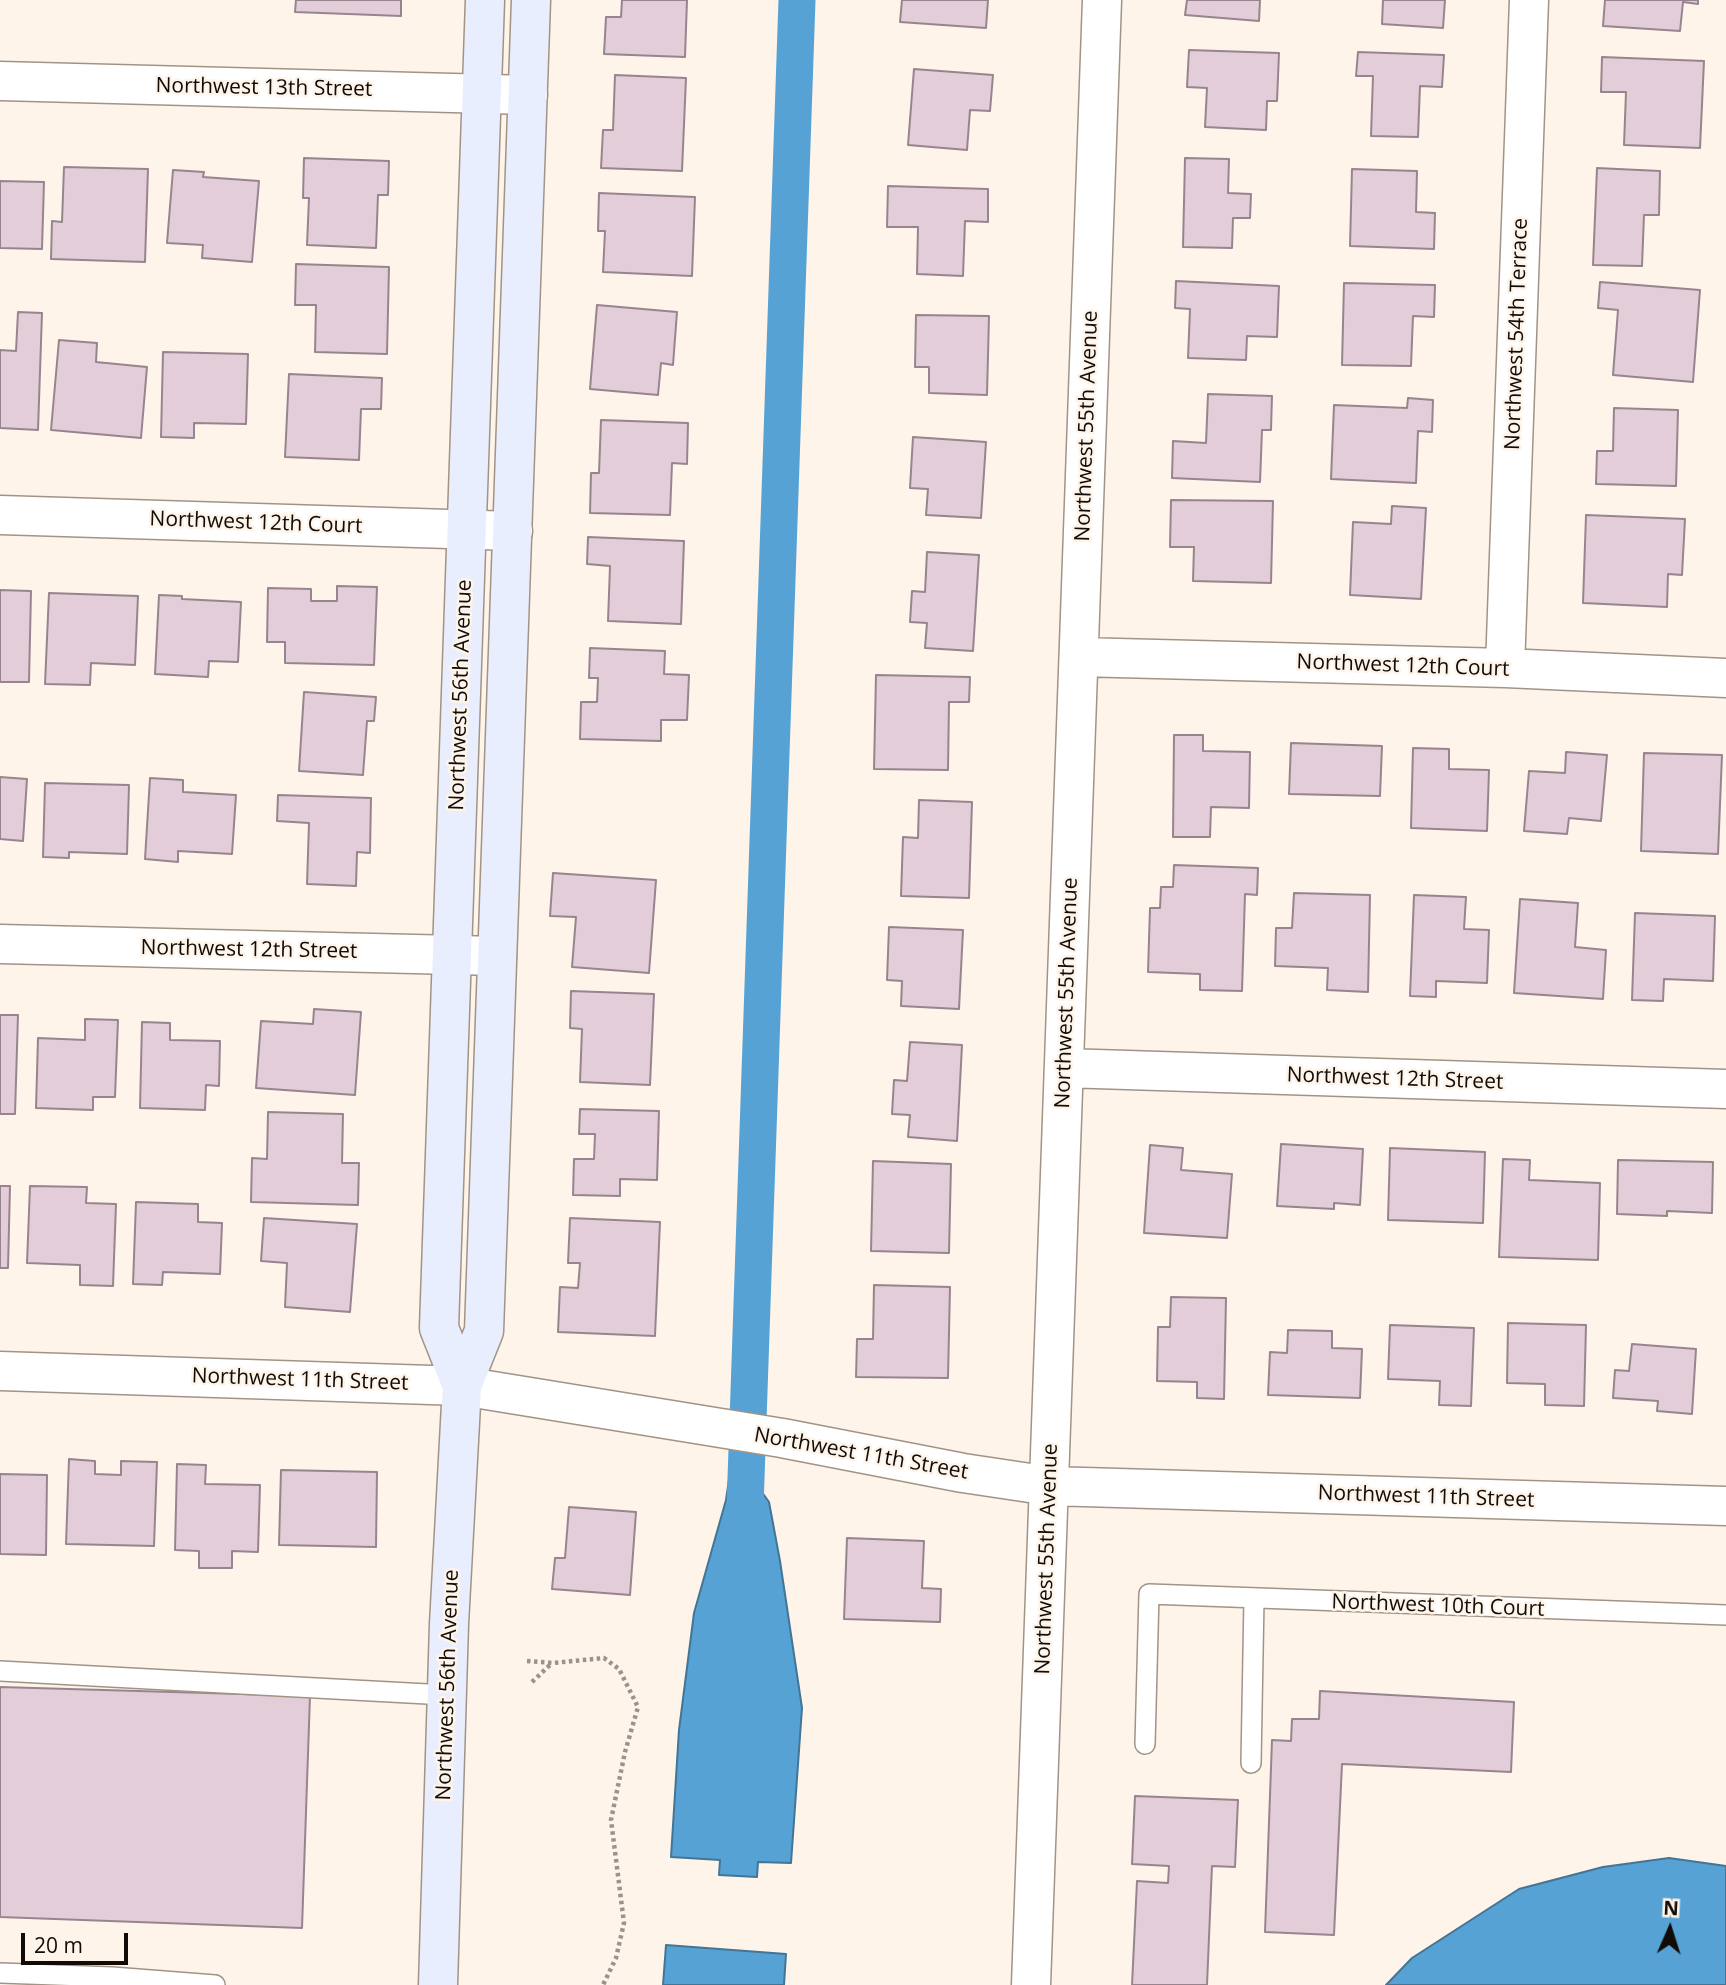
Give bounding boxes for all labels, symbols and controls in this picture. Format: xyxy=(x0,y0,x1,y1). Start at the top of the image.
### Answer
street label: Northwest 13th Street xyxy=(155,74,373,102)
street label: Northwest 54th Terrace xyxy=(1500,217,1534,451)
street label: Northwest 55th Avenue xyxy=(1070,310,1104,542)
street label: Northwest 12th Court xyxy=(149,507,363,539)
street label: Northwest 56th Avenue xyxy=(444,579,478,811)
street label: Northwest 12th Court xyxy=(1296,650,1510,682)
street label: Northwest 55th Avenue xyxy=(1050,877,1084,1109)
street label: Northwest 12th Street xyxy=(140,936,358,964)
street label: Northwest 12th Street xyxy=(1286,1063,1504,1095)
street label: Northwest 11th Street xyxy=(191,1364,409,1396)
street label: Northwest 11th Street xyxy=(752,1423,970,1485)
street label: Northwest 55th Avenue xyxy=(1030,1443,1064,1675)
street label: Northwest 11th Street xyxy=(1317,1481,1535,1513)
street label: Northwest 56th Avenue xyxy=(431,1569,465,1801)
street label: Northwest 10th Court xyxy=(1331,1590,1545,1622)
north arrow xyxy=(1635,1894,1705,1964)
text: N xyxy=(1663,1895,1679,1921)
scale bar xyxy=(24,1918,131,1962)
text: 20 m xyxy=(34,1931,83,1959)

